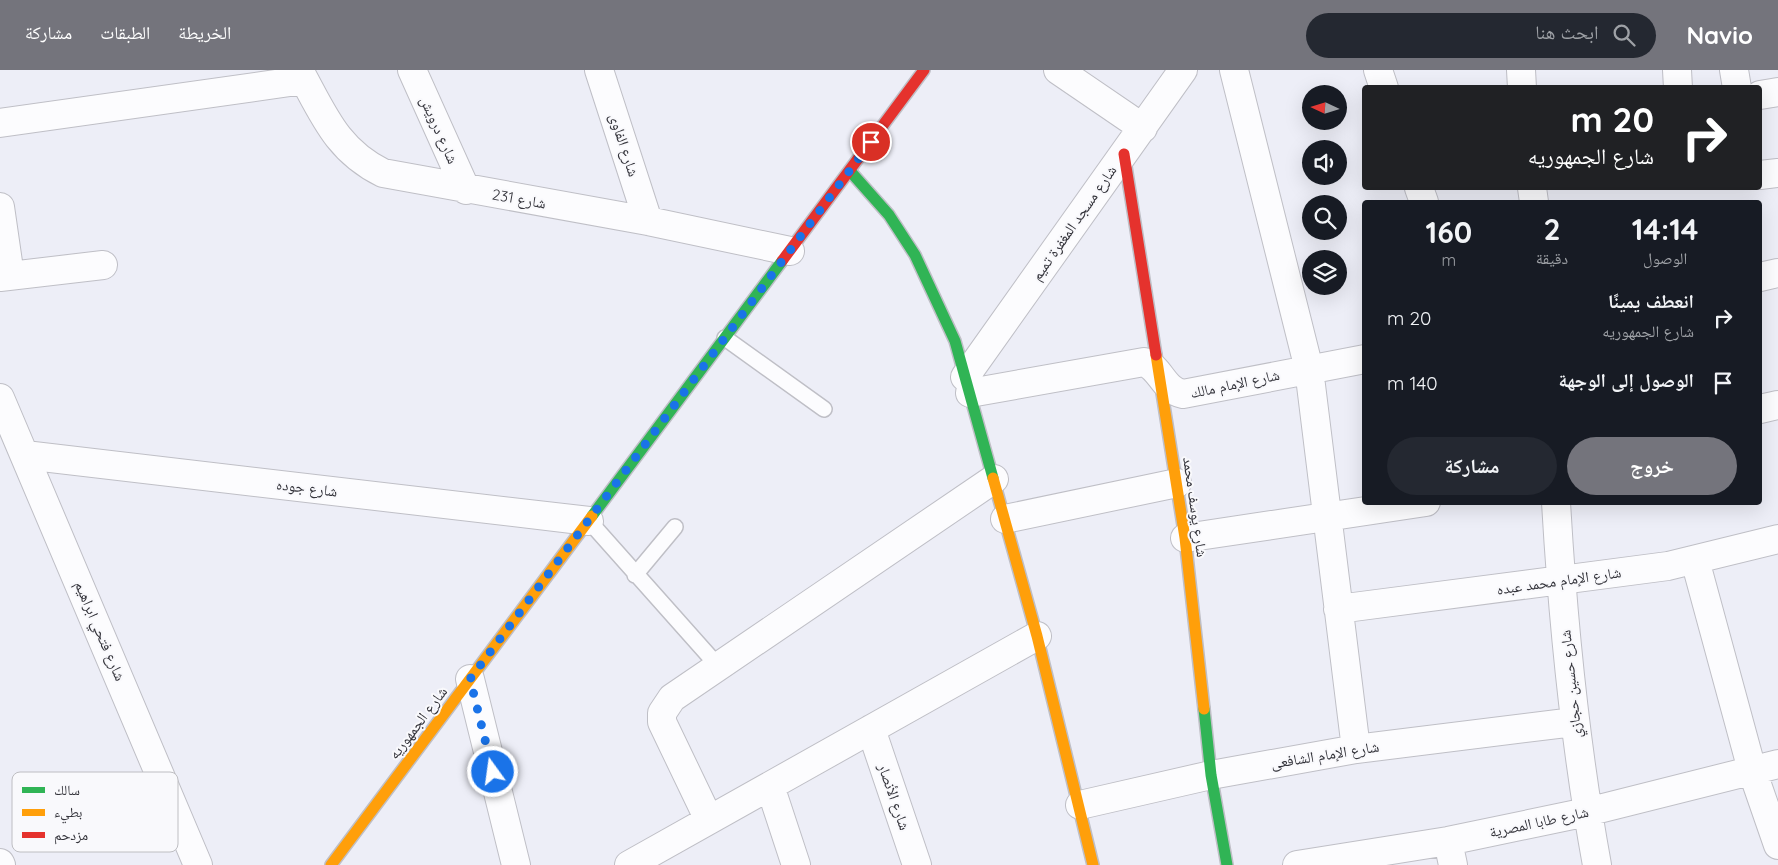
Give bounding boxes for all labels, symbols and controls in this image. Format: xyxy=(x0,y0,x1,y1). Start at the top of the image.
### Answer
search box xyxy=(1306,13,1656,58)
text: ابحث هنا xyxy=(1535,20,1598,44)
text: Navio xyxy=(1686,20,1753,50)
text: مشاركة xyxy=(25,21,72,44)
text: الطبقات xyxy=(100,21,150,44)
text: الخريطة xyxy=(178,21,231,44)
icon: search xyxy=(1610,21,1638,49)
north arrow xyxy=(1302,85,1348,130)
map controls xyxy=(1302,85,1347,295)
street label: شارع درويش xyxy=(415,93,463,167)
text: 20 m xyxy=(1571,97,1654,141)
icon: right xyxy=(1672,105,1737,170)
street label: شارع الفاوى xyxy=(604,111,644,179)
pin xyxy=(850,121,892,163)
icon: arrive xyxy=(857,128,885,156)
button: sound xyxy=(1302,140,1347,185)
text: شارع الجمهوريه xyxy=(1528,142,1654,170)
street label: شارع مسجد المغفرة تميم xyxy=(1027,161,1121,285)
street label: شارع 231 xyxy=(490,184,548,214)
button: search xyxy=(1302,195,1347,240)
text: 2 xyxy=(1543,210,1560,248)
text: 14:14 xyxy=(1632,210,1699,248)
text: 160 xyxy=(1426,213,1472,251)
text: دقيقة xyxy=(1536,248,1568,268)
text: الوصول xyxy=(1643,248,1687,268)
button: layers xyxy=(1302,250,1347,295)
text: m xyxy=(1442,250,1456,270)
text: انعطف يمينًا xyxy=(1608,289,1694,313)
icon: right xyxy=(1709,304,1737,332)
text: 20 m xyxy=(1387,306,1431,330)
text: شارع الجمهوريه xyxy=(1602,321,1694,341)
street label: شارع الإمام مالك xyxy=(1188,365,1282,403)
text: الوصول إلى الوجهة xyxy=(1558,368,1694,392)
icon: arrive xyxy=(1709,369,1737,397)
text: 140 m xyxy=(1387,371,1438,395)
button: مشاركة xyxy=(1387,437,1557,495)
button: خروج xyxy=(1567,437,1737,495)
street label: شارع يوسف محمد xyxy=(1178,456,1212,559)
street label: شارع جوده xyxy=(275,474,339,502)
street label: شارع الإمام محمد عبده xyxy=(1495,562,1623,600)
street label: شارع فتحي ابراهيم xyxy=(68,578,130,685)
street label: شارع حسين حجازي xyxy=(1555,629,1588,739)
street label: شارع الجمهوريه xyxy=(384,683,452,763)
street label: شارع الإمام الشافعى xyxy=(1269,737,1381,773)
position arrow xyxy=(466,745,518,797)
street label: شارع الأنصار xyxy=(873,760,915,833)
legend xyxy=(12,772,178,852)
text: سالك xyxy=(54,781,80,799)
street label: شارع طابا المصرية xyxy=(1488,802,1591,842)
text: بطيء xyxy=(54,803,83,824)
text: مزدحم xyxy=(54,826,88,845)

